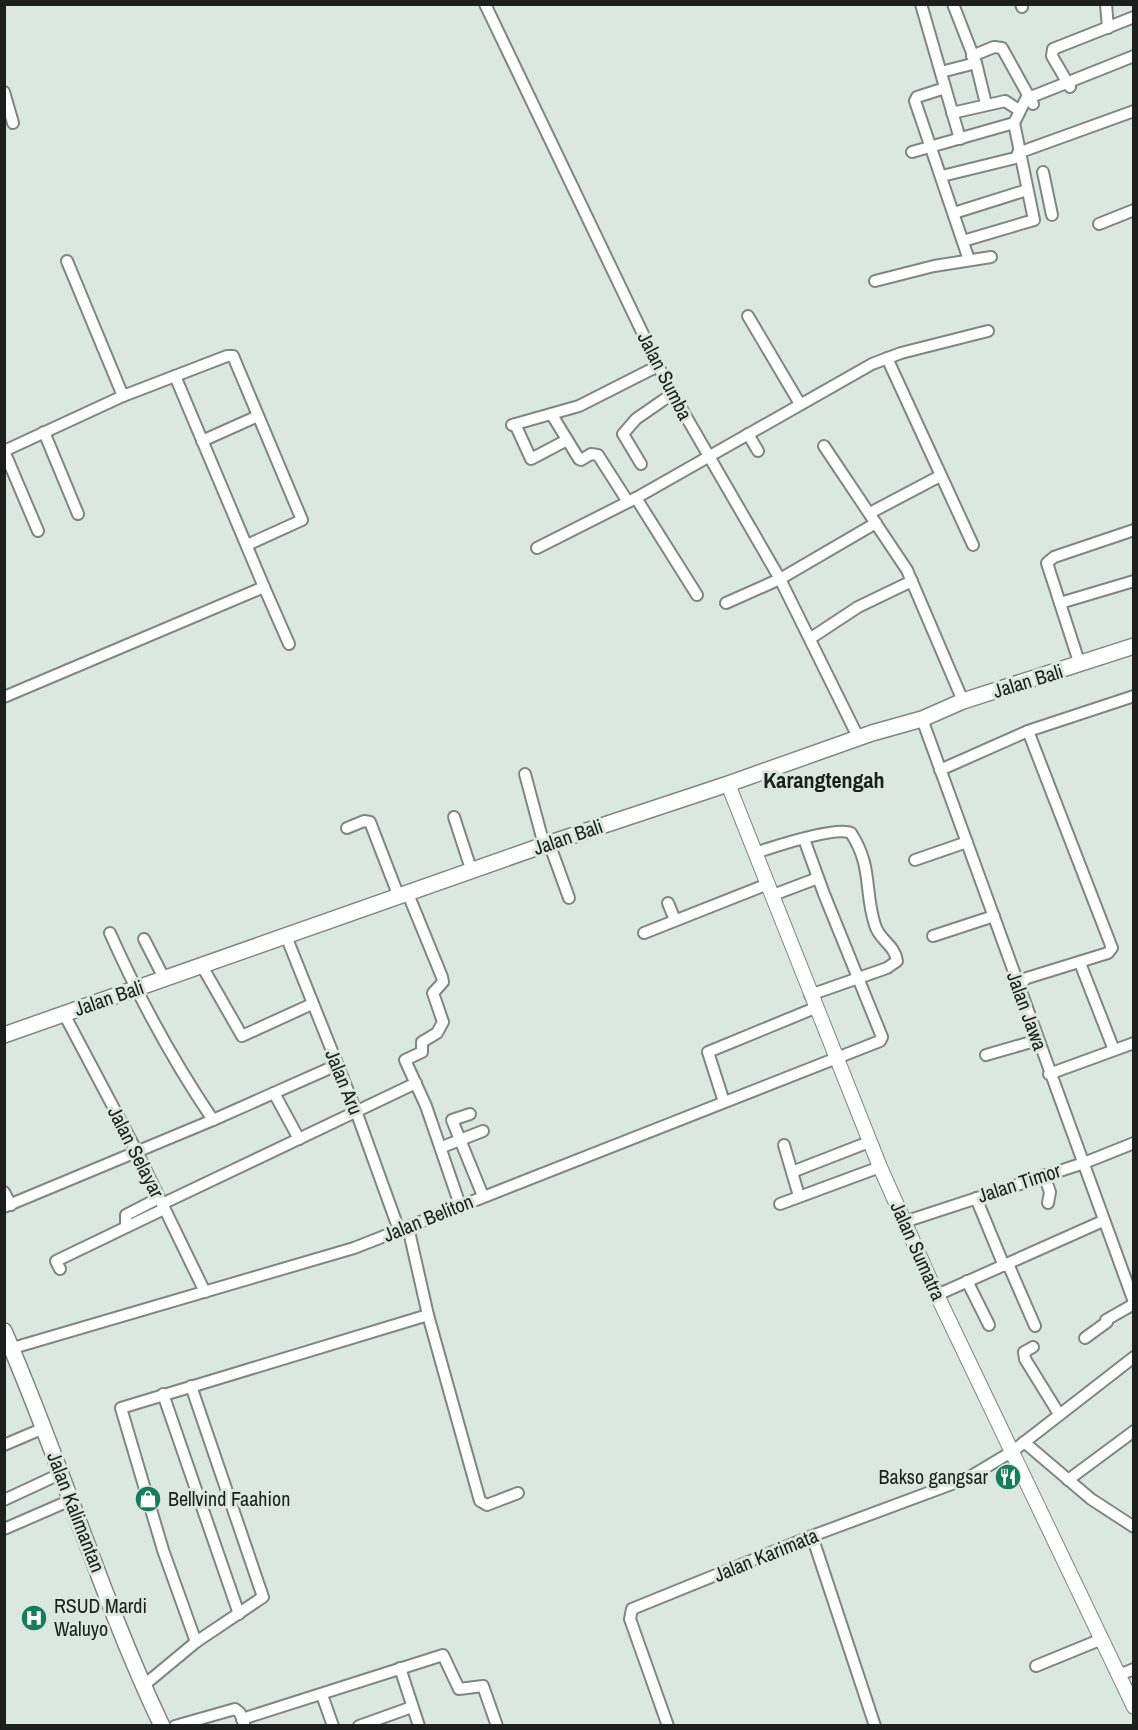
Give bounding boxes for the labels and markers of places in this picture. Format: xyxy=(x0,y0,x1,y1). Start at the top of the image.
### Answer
restaurant icon: Bakso gangsar xyxy=(993,1462,1023,1492)
place label: Bakso gangsar xyxy=(879,1463,989,1490)
shop icon: Bellvind Faahion xyxy=(133,1484,163,1514)
place label: Bellvind Faahion xyxy=(168,1485,290,1512)
place label: RSUD Mardi Waluyo xyxy=(54,1592,147,1642)
hospital icon: RSUD Mardi Waluyo xyxy=(19,1603,49,1633)

